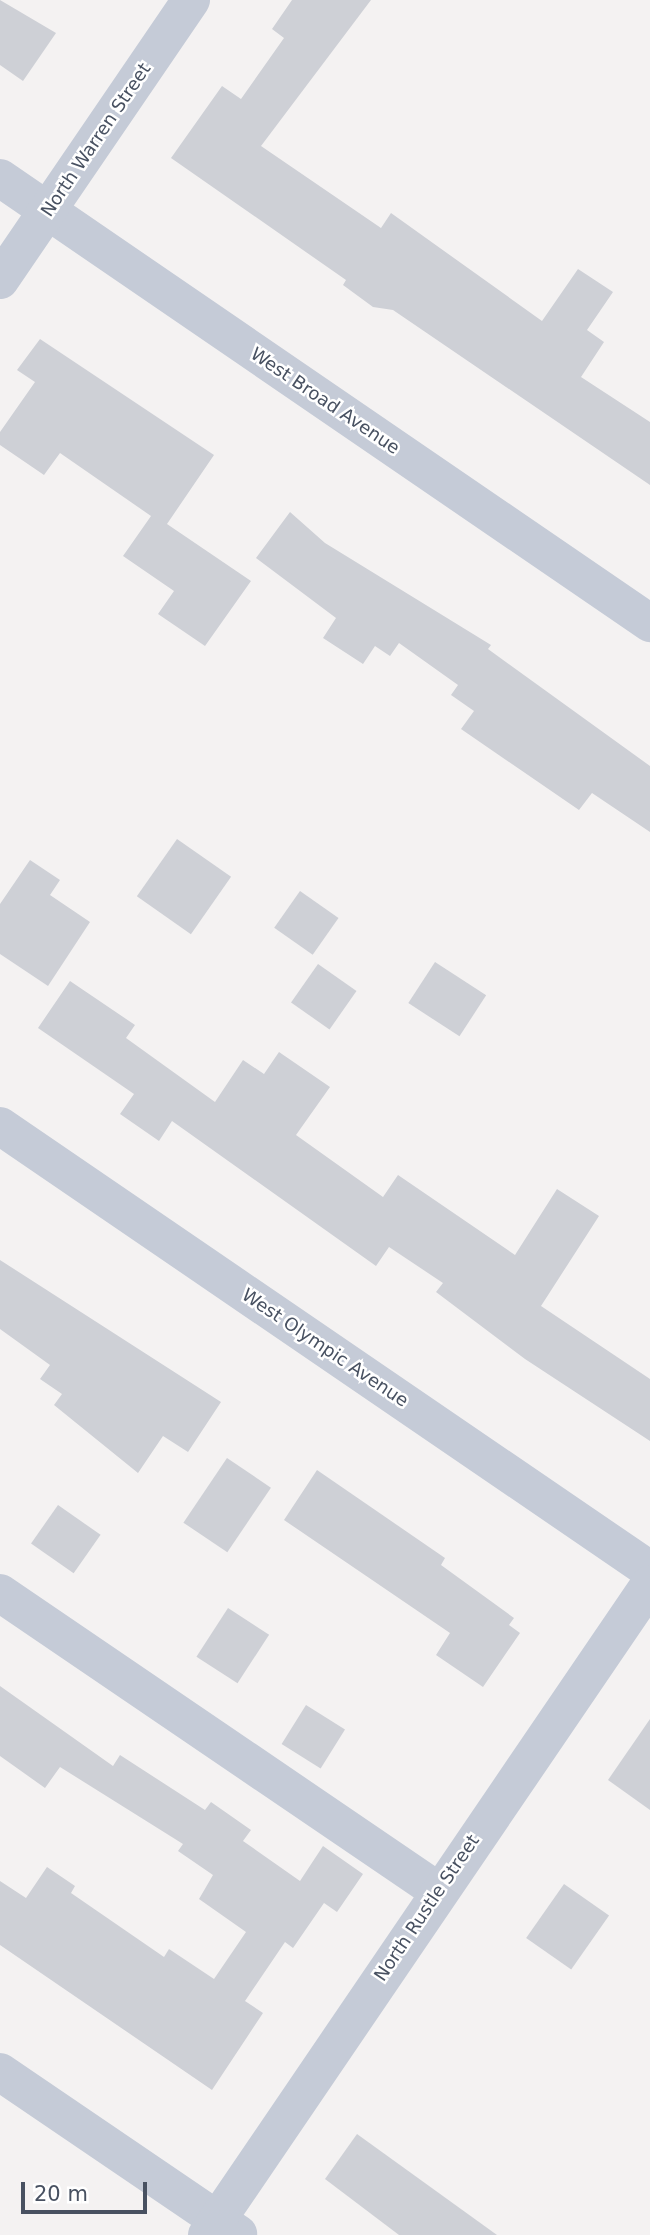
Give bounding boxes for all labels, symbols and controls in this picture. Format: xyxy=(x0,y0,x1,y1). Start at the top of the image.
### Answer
street label: North Warren Street xyxy=(37,59,155,221)
street label: West Broad Avenue xyxy=(246,343,404,459)
street label: West Olympic Avenue xyxy=(238,1284,412,1412)
street label: North Rustle Street xyxy=(370,1831,484,1985)
scale bar xyxy=(24,2168,150,2212)
text: 20 m xyxy=(34,2182,88,2206)

